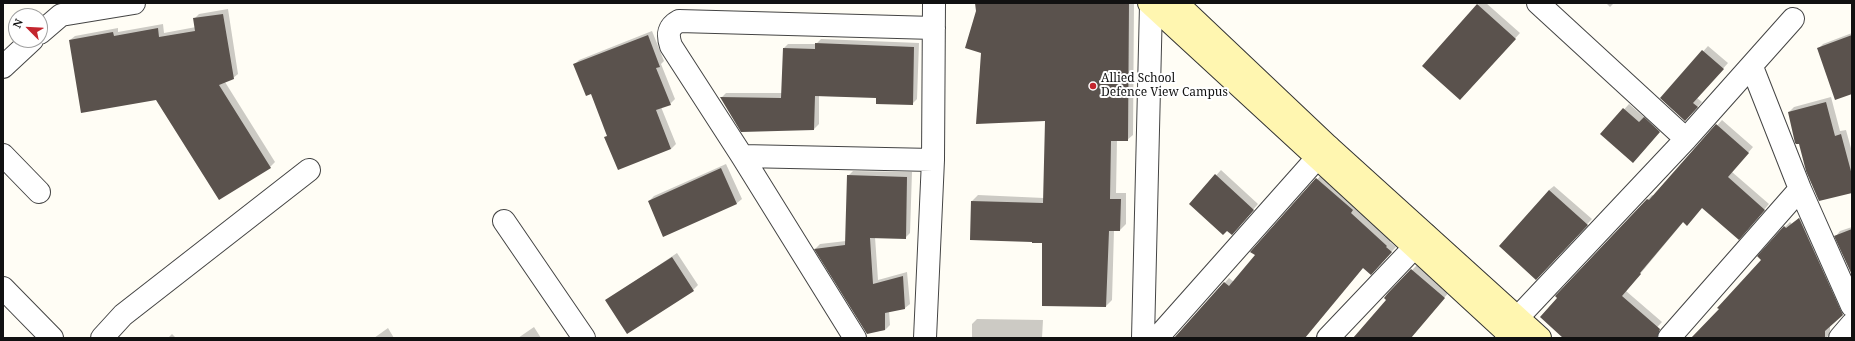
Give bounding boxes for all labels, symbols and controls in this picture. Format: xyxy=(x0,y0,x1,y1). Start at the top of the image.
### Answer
north arrow xyxy=(8,8,48,48)
text: N xyxy=(9,16,26,30)
place label: Allied School Defence View Campus xyxy=(1101,72,1228,100)
marker: Allied School Defence View Campus xyxy=(1088,81,1098,91)

